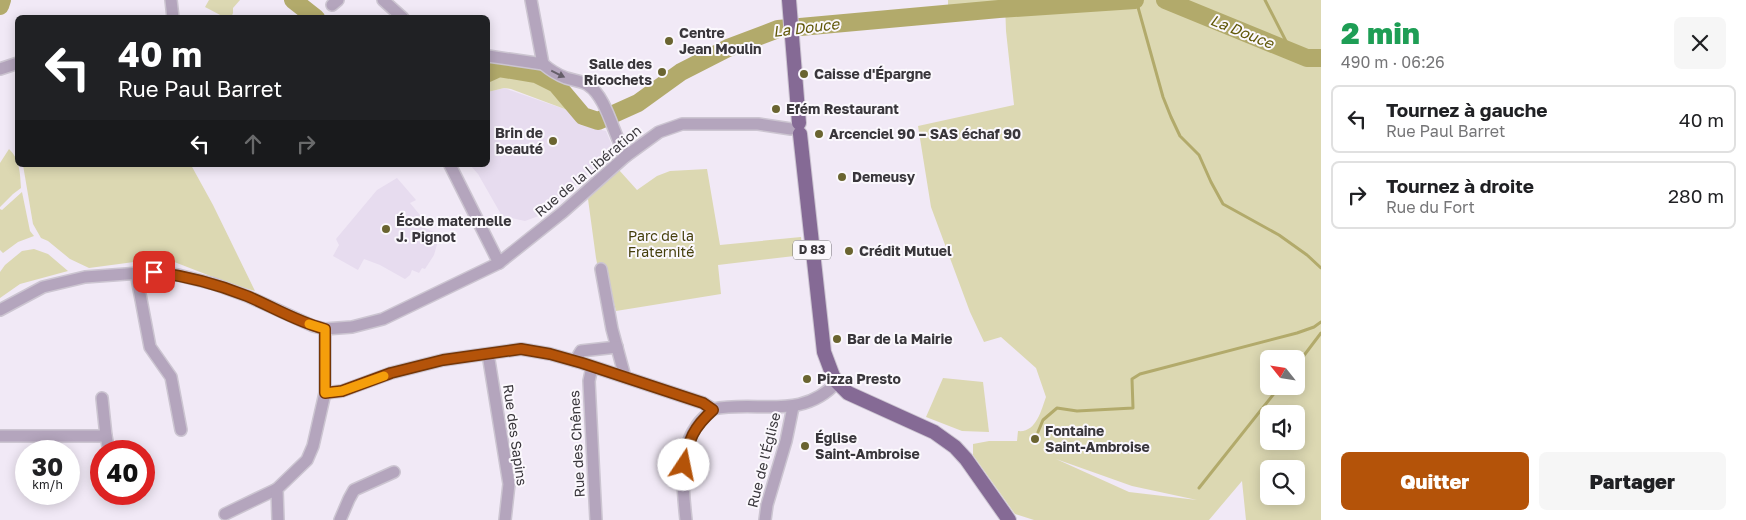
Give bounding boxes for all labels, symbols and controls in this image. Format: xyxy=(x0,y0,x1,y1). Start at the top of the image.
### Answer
water label: La Douce xyxy=(1208,10,1278,52)
water label: La Douce xyxy=(772,14,841,40)
text: 2 min xyxy=(1341,15,1420,51)
button: close xyxy=(1674,17,1726,69)
place label: Centre Jean Moulin xyxy=(679,24,762,57)
text: 40 m xyxy=(118,33,202,75)
icon: left xyxy=(35,35,100,100)
marker: Centre Jean Moulin xyxy=(663,35,675,47)
text: 490 m · 06:26 xyxy=(1341,52,1445,72)
place label: Salle des Ricochets xyxy=(584,55,652,88)
place label: Caisse d'Épargne xyxy=(814,65,931,82)
marker: Salle des Ricochets xyxy=(656,66,668,78)
marker: Caisse d'Épargne xyxy=(798,68,810,80)
one-way arrow xyxy=(551,70,565,78)
text: Rue Paul Barret xyxy=(118,75,282,102)
text: Tournez à gauche xyxy=(1386,98,1547,121)
place label: Efém Restaurant xyxy=(786,100,899,117)
marker: Efém Restaurant xyxy=(770,103,782,115)
icon: left xyxy=(1343,105,1371,133)
text: 40 m xyxy=(1679,108,1724,131)
street label: Rue de la Libération xyxy=(531,121,644,220)
text: Rue Paul Barret xyxy=(1386,121,1505,141)
place label: Brin de beauté xyxy=(495,124,543,157)
place label: Arcenciel 90 – SAS échaf 90 xyxy=(829,125,1021,142)
marker: Arcenciel 90 – SAS échaf 90 xyxy=(813,128,825,140)
icon: left xyxy=(186,130,214,158)
icon: ahead xyxy=(239,130,267,158)
icon: right xyxy=(292,130,320,158)
marker: Brin de beauté xyxy=(547,135,559,147)
place label: Demeusy xyxy=(852,168,916,185)
marker: Demeusy xyxy=(836,171,848,183)
text: Tournez à droite xyxy=(1386,174,1534,197)
icon: right xyxy=(1343,181,1371,209)
text: 280 m xyxy=(1668,184,1724,207)
text: Rue du Fort xyxy=(1386,197,1475,217)
place label: École maternelle J. Pignot xyxy=(396,212,512,245)
marker: École maternelle J. Pignot xyxy=(380,223,392,235)
park label: Parc de la Fraternité xyxy=(628,227,694,260)
road number: D 83 xyxy=(793,240,831,260)
place label: Crédit Mutuel xyxy=(859,242,952,259)
marker: Crédit Mutuel xyxy=(843,245,855,257)
pin xyxy=(133,251,175,293)
icon: arrive xyxy=(140,258,168,286)
place label: Bar de la Mairie xyxy=(847,330,953,347)
marker: Bar de la Mairie xyxy=(831,333,843,345)
north arrow xyxy=(1260,350,1305,395)
map controls xyxy=(1260,350,1305,505)
place label: Pizza Presto xyxy=(817,370,901,387)
marker: Pizza Presto xyxy=(801,373,813,385)
street label: Rue des Sapins xyxy=(500,383,531,487)
street label: Rue des Chênes xyxy=(565,390,588,498)
button: sound xyxy=(1260,405,1305,450)
street label: Rue de l'Église xyxy=(743,411,784,509)
place label: Fontaine Saint-Ambroise xyxy=(1045,422,1150,455)
place label: Église Saint-Ambroise xyxy=(815,429,920,462)
marker: Fontaine Saint-Ambroise xyxy=(1029,433,1041,445)
position arrow xyxy=(657,438,709,490)
speed limit sign: 40 xyxy=(90,440,155,505)
marker: Église Saint-Ambroise xyxy=(799,440,811,452)
text: 30 xyxy=(32,451,63,482)
button: Quitter xyxy=(1341,452,1529,510)
button: Partager xyxy=(1539,452,1726,510)
button: search xyxy=(1260,460,1305,505)
text: km/h xyxy=(32,477,63,492)

